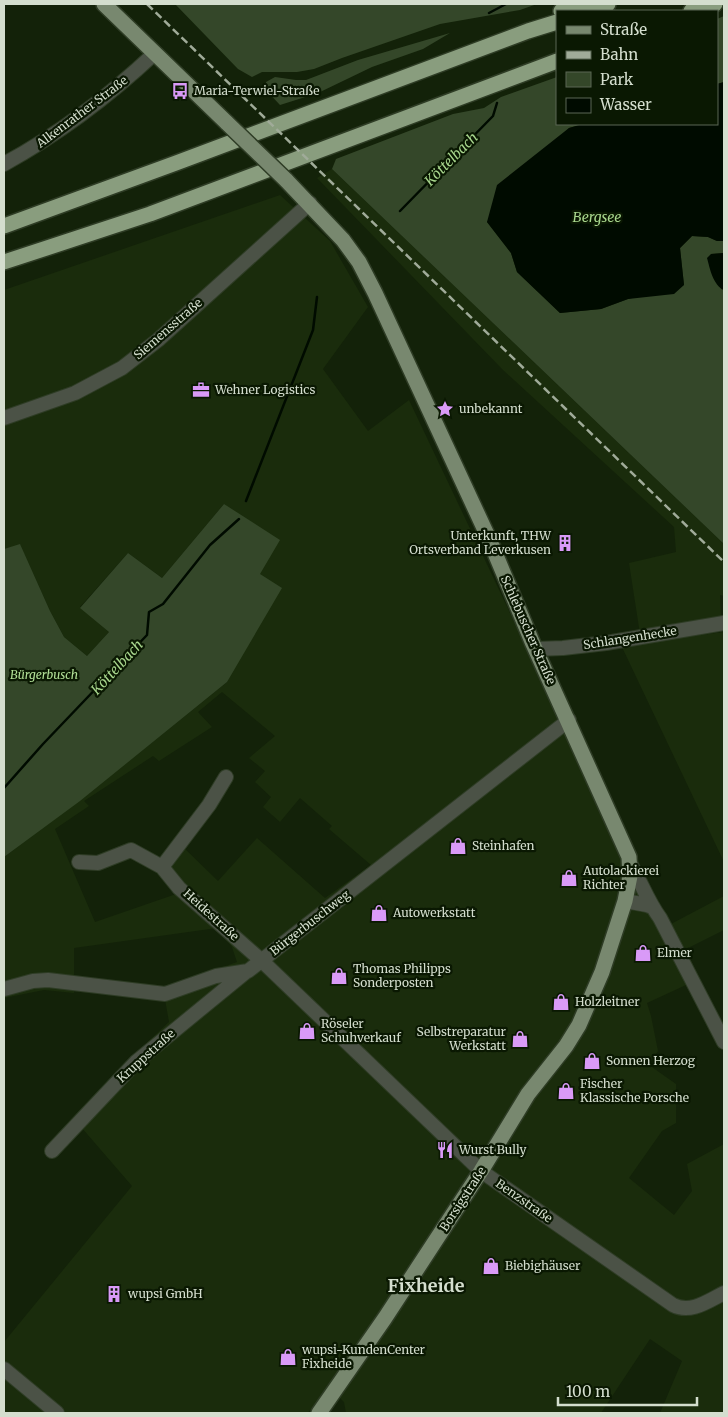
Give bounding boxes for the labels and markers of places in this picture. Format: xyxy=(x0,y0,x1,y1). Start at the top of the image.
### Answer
bus stop icon: Maria-Terwiel-Straße xyxy=(170,81,190,101)
place label: Maria-Terwiel-Straße xyxy=(194,83,319,98)
office icon: Wehner Logistics xyxy=(191,380,211,400)
place label: Wehner Logistics xyxy=(214,382,315,397)
place icon: unbekannt xyxy=(435,399,455,419)
place label: unbekannt xyxy=(459,401,523,416)
place label: Unterkunft, THW Ortsverband Leverkusen xyxy=(409,528,552,557)
building icon: Unterkunft, THW Ortsverband Leverkusen xyxy=(555,533,575,553)
shop icon: Steinhafen xyxy=(448,836,468,856)
place label: Steinhafen xyxy=(472,838,535,853)
place label: Autolackierei Richter xyxy=(582,863,659,892)
shop icon: Autolackierei Richter xyxy=(559,868,579,888)
shop icon: Autowerkstatt xyxy=(369,903,389,923)
place label: Autowerkstatt xyxy=(392,905,476,920)
shop icon: Elmer xyxy=(633,943,653,963)
place label: Elmer xyxy=(657,945,693,960)
place label: Thomas Philipps Sonderposten xyxy=(353,961,451,990)
shop icon: Thomas Philipps Sonderposten xyxy=(329,966,349,986)
shop icon: Holzleitner xyxy=(551,992,571,1012)
place label: Holzleitner xyxy=(575,994,640,1009)
place label: Röseler Schuhverkauf xyxy=(321,1016,401,1045)
shop icon: Röseler Schuhverkauf xyxy=(297,1021,317,1041)
place label: Selbstreparatur Werkstatt xyxy=(417,1024,507,1053)
shop icon: Selbstreparatur Werkstatt xyxy=(510,1029,530,1049)
shop icon: Sonnen Herzog xyxy=(582,1051,602,1071)
place label: Sonnen Herzog xyxy=(606,1053,696,1068)
place label: Fischer Klassische Porsche xyxy=(580,1076,689,1105)
shop icon: Fischer Klassische Porsche xyxy=(556,1081,576,1101)
restaurant icon: Wurst Bully xyxy=(435,1140,455,1160)
place label: Wurst Bully xyxy=(458,1142,526,1157)
shop icon: Biebighäuser xyxy=(481,1256,501,1276)
place label: Biebighäuser xyxy=(505,1258,581,1273)
building icon: wupsi GmbH xyxy=(104,1284,124,1304)
place label: wupsi GmbH xyxy=(127,1286,203,1301)
place label: wupsi-KundenCenter Fixheide xyxy=(301,1342,426,1371)
shop icon: wupsi-KundenCenter Fixheide xyxy=(278,1347,298,1367)

